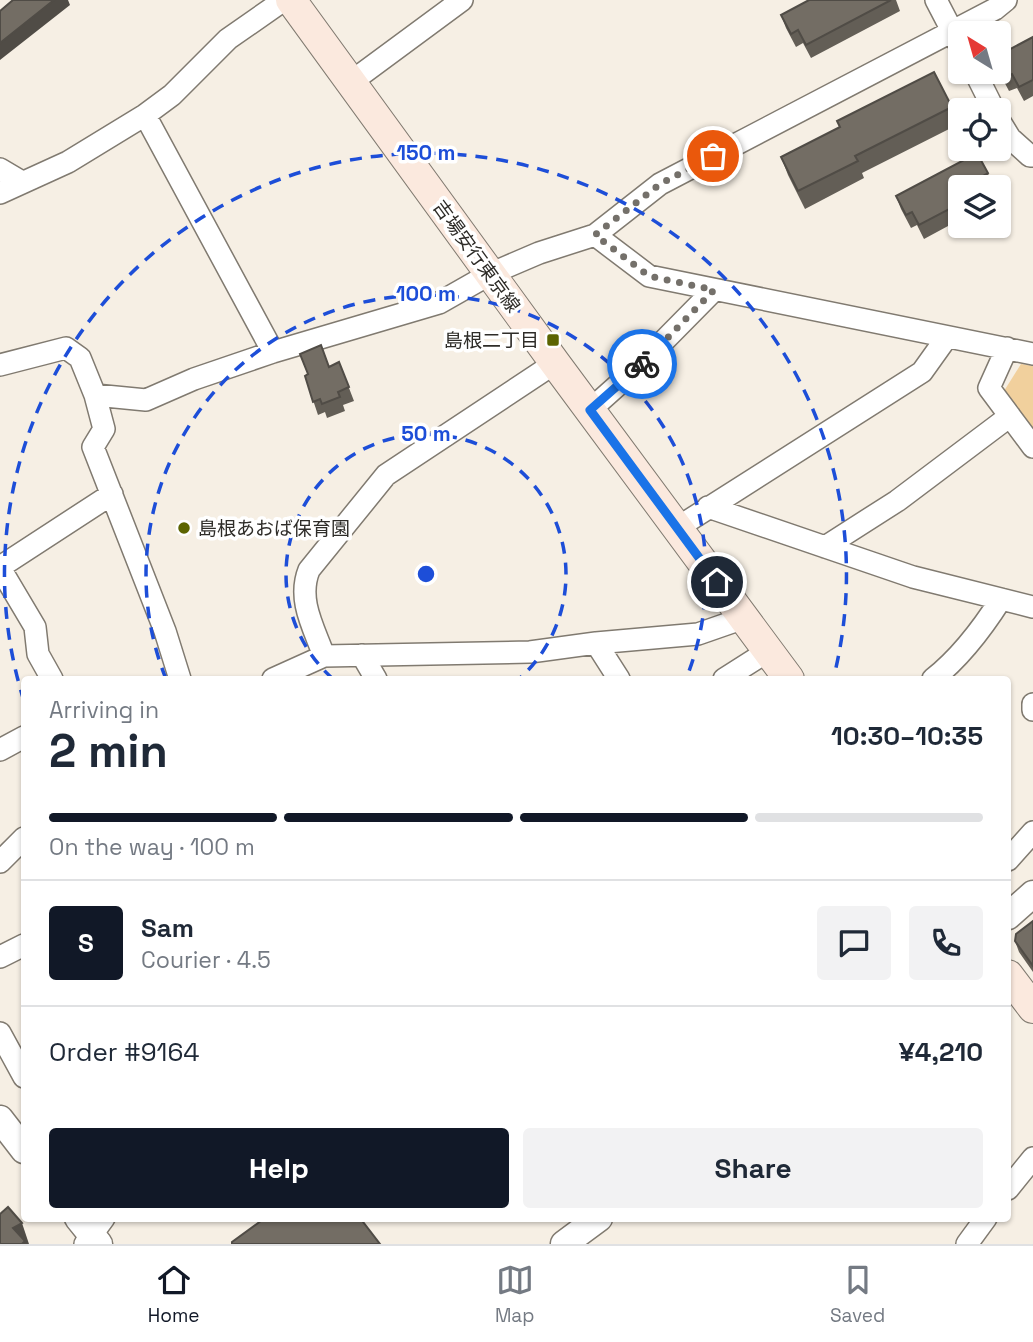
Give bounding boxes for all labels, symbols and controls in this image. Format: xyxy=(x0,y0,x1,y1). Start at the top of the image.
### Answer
north arrow xyxy=(948,21,1012,84)
map controls xyxy=(948,21,1011,238)
button: locate xyxy=(948,98,1011,161)
pin xyxy=(683,126,743,186)
icon: bag xyxy=(694,137,732,175)
text: 150 m xyxy=(397,139,455,166)
button: layers xyxy=(948,175,1011,238)
street label: 吉場安行東京線 xyxy=(427,195,526,317)
text: 100 m xyxy=(396,280,456,307)
place label: 島根二丁目 xyxy=(444,328,539,353)
courier xyxy=(607,329,677,399)
marker: 島根二丁目 xyxy=(545,332,561,348)
icon: bike xyxy=(623,345,661,383)
text: 50 m xyxy=(401,420,451,447)
place label: 島根あおば保育園 xyxy=(198,516,350,541)
marker: 島根あおば保育園 xyxy=(176,520,192,536)
pin xyxy=(687,552,747,612)
centre of rings xyxy=(414,562,438,586)
icon: home xyxy=(698,563,736,601)
text: Arriving in xyxy=(49,695,159,725)
text: 10:30–10:35 xyxy=(831,719,983,753)
text: 2 min xyxy=(49,722,168,780)
text: On the way · 100 m xyxy=(49,832,255,862)
button: chat xyxy=(817,906,891,980)
button: phone xyxy=(909,906,983,980)
text: Sam xyxy=(141,911,194,945)
text: S xyxy=(78,926,94,960)
text: Courier · 4.5 xyxy=(141,945,271,975)
text: Order #9164 xyxy=(49,1035,200,1069)
text: ¥4,210 xyxy=(899,1035,983,1069)
button: Help xyxy=(49,1128,509,1208)
button: Share xyxy=(523,1128,983,1208)
tab: Home xyxy=(148,1261,199,1328)
tab: Map xyxy=(495,1261,534,1328)
tab: Saved xyxy=(830,1261,885,1328)

